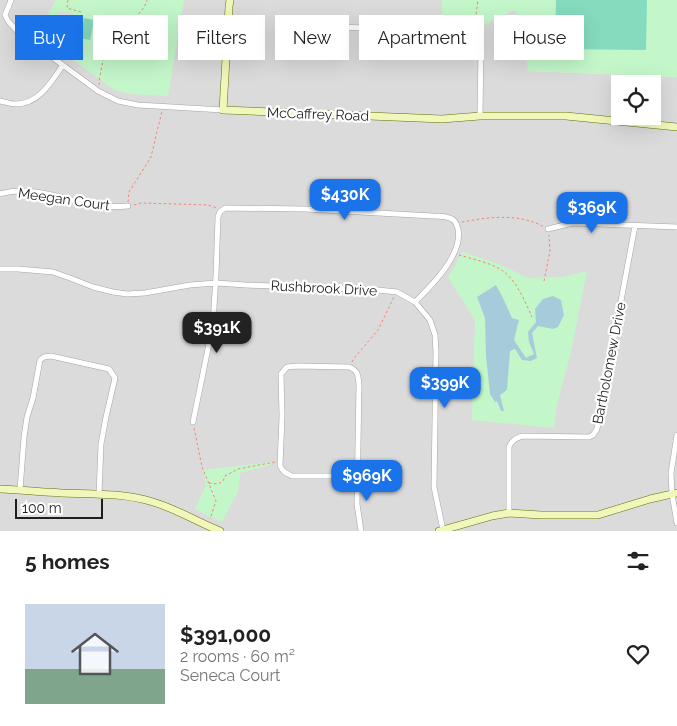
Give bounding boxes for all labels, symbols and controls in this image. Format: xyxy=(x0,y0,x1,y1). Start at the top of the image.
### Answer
chip: Buy xyxy=(15,15,83,60)
chip: Rent xyxy=(93,15,168,60)
chip: Filters xyxy=(178,15,265,60)
chip: New xyxy=(275,15,349,60)
chip: Apartment xyxy=(359,15,484,60)
chip: House xyxy=(494,15,584,60)
map controls xyxy=(611,75,661,125)
button: locate xyxy=(611,75,661,125)
street label: McCaffrey Road xyxy=(267,104,369,124)
pin: $430K xyxy=(310,178,380,221)
street label: Meegan Court xyxy=(17,185,111,213)
text: $430K xyxy=(321,185,369,204)
pin: $369K xyxy=(557,192,627,234)
text: $369K xyxy=(568,198,616,217)
street label: Rushbrook Drive xyxy=(270,277,378,299)
street label: Bartholomew Drive xyxy=(589,301,629,425)
pin: $391K xyxy=(182,312,252,354)
text: $391K xyxy=(193,318,241,337)
pin: $399K xyxy=(410,366,480,409)
text: $399K xyxy=(421,373,469,392)
pin: $969K xyxy=(332,460,402,502)
text: $969K xyxy=(342,466,392,485)
scale bar xyxy=(15,496,102,519)
text: 100 m xyxy=(22,500,62,516)
icon: filters xyxy=(624,547,652,575)
text: 5 homes xyxy=(25,549,110,574)
text: $391,000 xyxy=(180,622,271,647)
icon: home xyxy=(65,624,125,684)
icon: heart xyxy=(624,640,652,668)
text: 2 rooms · 60 m² xyxy=(180,647,295,666)
text: Seneca Court xyxy=(180,666,280,685)

